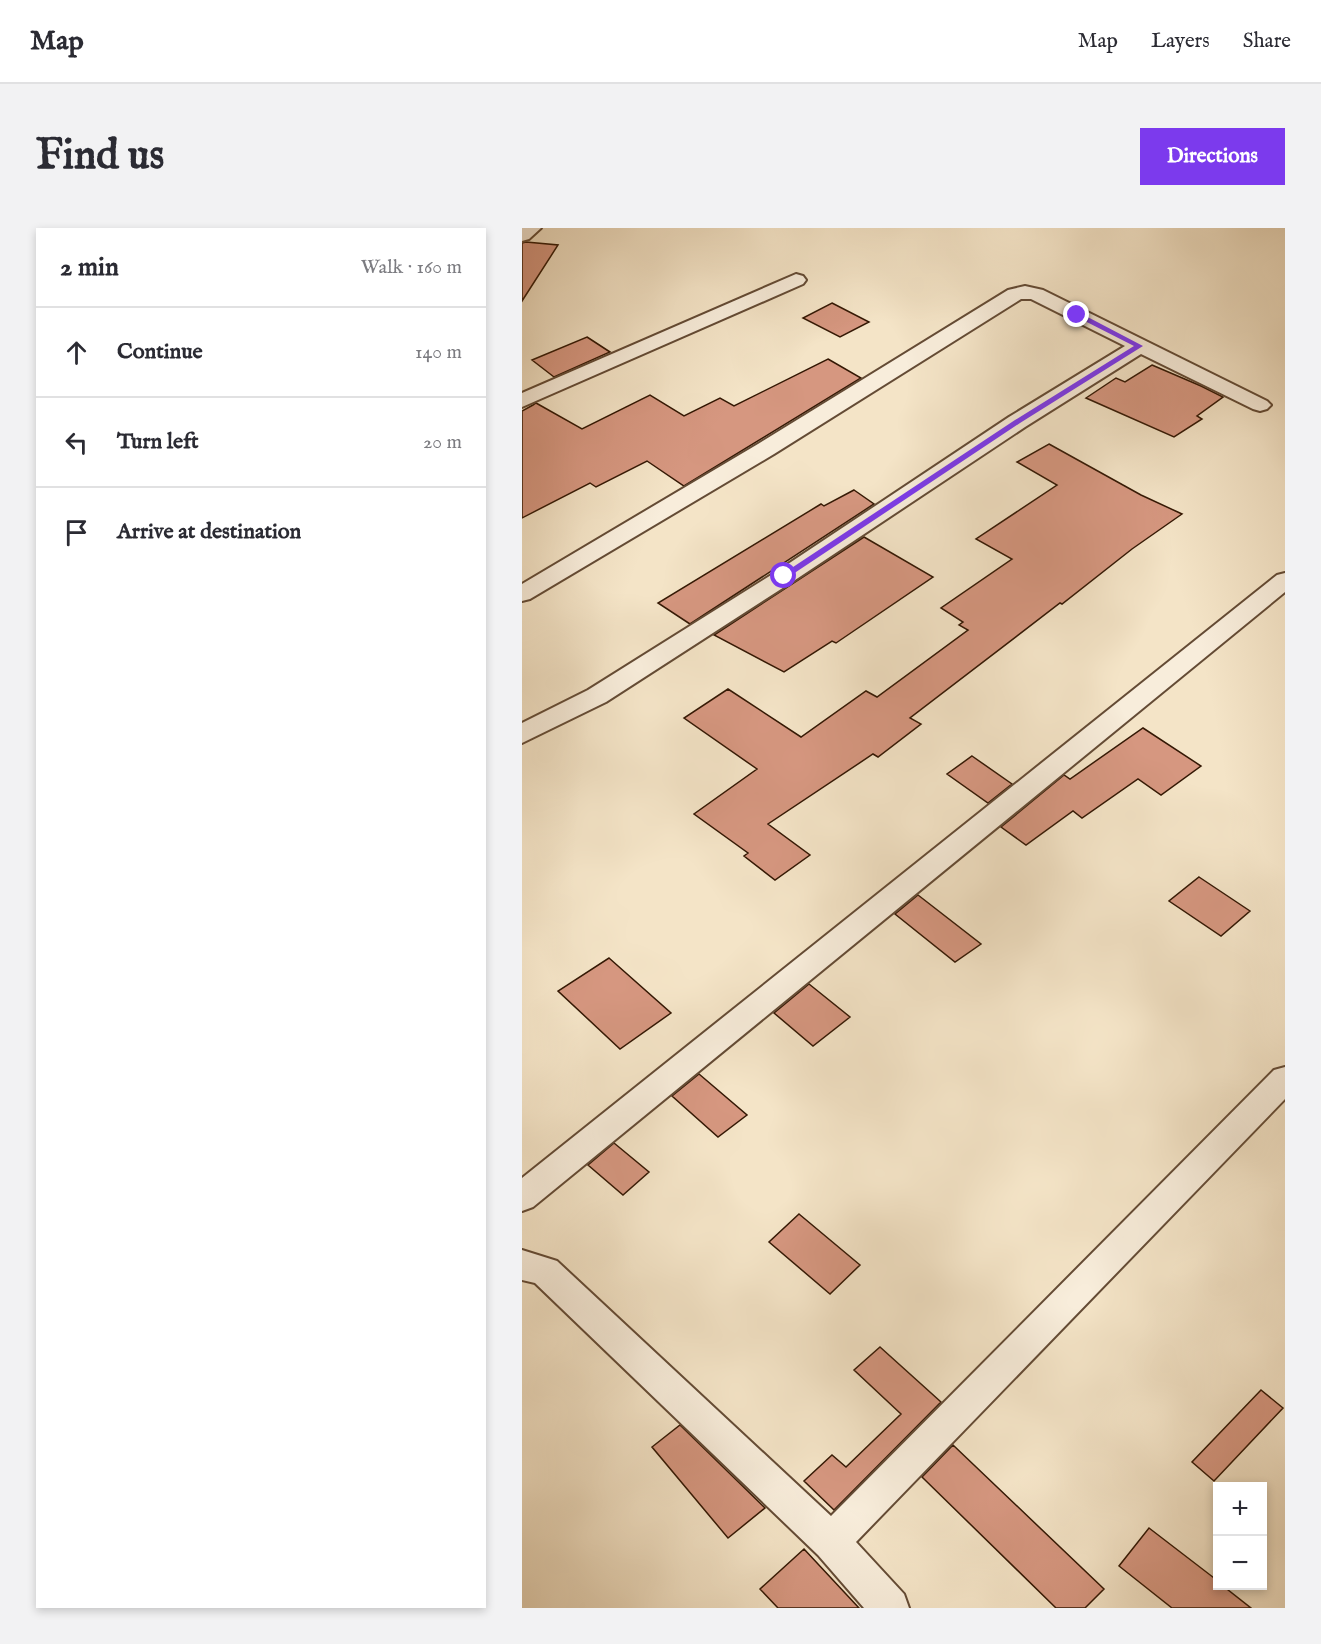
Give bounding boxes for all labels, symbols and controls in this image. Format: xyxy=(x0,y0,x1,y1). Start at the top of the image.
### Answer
text: Map xyxy=(30,24,84,59)
text: Map xyxy=(1078,28,1118,55)
text: Layers xyxy=(1151,28,1210,55)
text: Share xyxy=(1243,28,1291,55)
button: Directions xyxy=(1140,128,1285,185)
text: Find us xyxy=(36,130,164,183)
text: 2 min xyxy=(60,251,119,284)
text: Walk · 160 m xyxy=(361,255,462,280)
route end xyxy=(1063,301,1089,327)
icon: ahead xyxy=(60,336,93,369)
text: Continue xyxy=(117,338,203,366)
text: 140 m xyxy=(415,340,462,365)
icon: left xyxy=(60,426,93,459)
text: Turn left xyxy=(117,428,199,456)
text: 20 m xyxy=(423,430,462,455)
icon: arrive xyxy=(60,516,93,549)
text: Arrive at destination xyxy=(117,518,301,546)
route start xyxy=(770,562,796,588)
map controls xyxy=(1213,1482,1267,1590)
button: + xyxy=(1213,1482,1267,1536)
button: − xyxy=(1213,1536,1267,1590)

